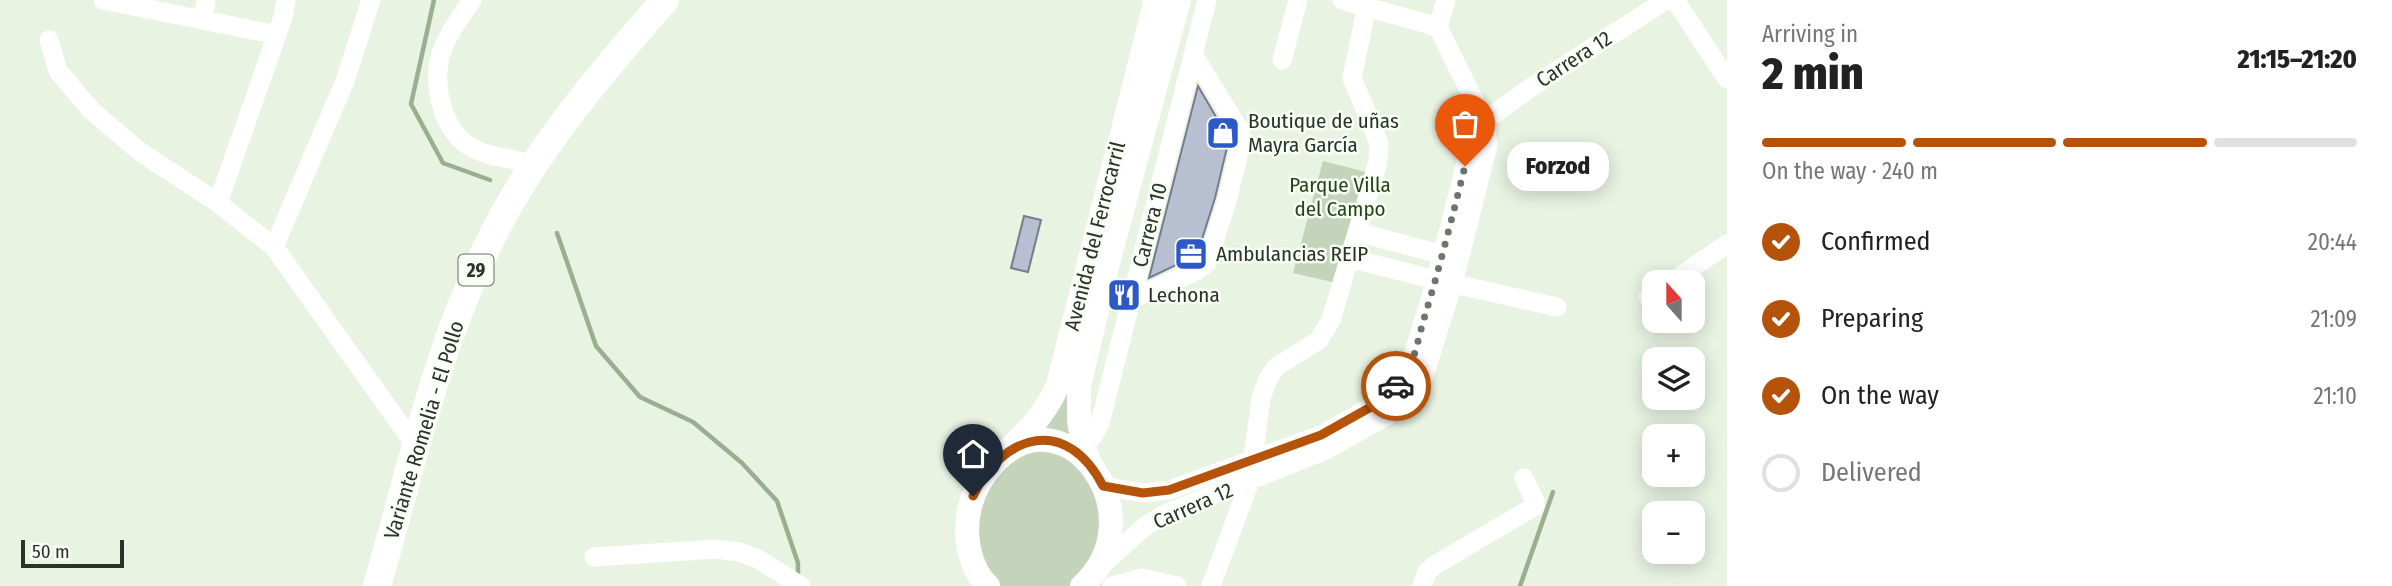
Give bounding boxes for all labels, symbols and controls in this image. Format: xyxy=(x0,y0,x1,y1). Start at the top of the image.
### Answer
text: Arriving in xyxy=(1762,20,1858,48)
street label: Carrera 12 xyxy=(1531,25,1617,93)
text: 21:15–21:20 xyxy=(2238,44,2357,75)
text: 2 min xyxy=(1762,46,1864,101)
pin xyxy=(1435,94,1495,166)
icon: bag xyxy=(1446,105,1484,143)
place label: Boutique de uñas Mayra García xyxy=(1248,108,1399,158)
shop icon: Boutique de uñas Mayra García xyxy=(1204,114,1242,152)
street label: Avenida del Ferrocarril xyxy=(1059,138,1131,333)
callout: Forzod xyxy=(1507,142,1608,190)
text: Forzod xyxy=(1526,152,1590,180)
text: On the way · 240 m xyxy=(1762,157,1938,185)
park label: Parque Villa del Campo xyxy=(1289,172,1391,222)
street label: Carrera 10 xyxy=(1127,180,1173,270)
icon: check xyxy=(1762,223,1800,261)
text: Confirmed xyxy=(1821,226,1931,257)
text: 20:44 xyxy=(2308,228,2357,256)
office icon: Ambulancias REIP xyxy=(1172,235,1210,273)
place label: Ambulancias REIP xyxy=(1216,241,1368,267)
road number: 29 xyxy=(458,254,494,286)
north arrow xyxy=(1642,270,1704,332)
map controls xyxy=(1642,270,1705,564)
restaurant icon: Lechona xyxy=(1105,276,1143,314)
place label: Lechona xyxy=(1148,282,1220,308)
icon: check xyxy=(1762,300,1800,338)
text: Preparing xyxy=(1821,303,1923,334)
text: 21:09 xyxy=(2311,305,2357,333)
street label: Variante Romelia - El Pollo xyxy=(378,318,470,542)
button: layers xyxy=(1642,347,1705,410)
courier xyxy=(1361,351,1431,421)
icon: car xyxy=(1377,367,1415,405)
icon: check xyxy=(1762,377,1800,415)
text: On the way xyxy=(1821,380,1939,411)
text: 21:10 xyxy=(2314,382,2357,410)
pin xyxy=(943,424,1003,496)
button: + xyxy=(1642,424,1705,487)
icon: home xyxy=(954,435,992,473)
text: Delivered xyxy=(1821,457,1922,488)
street label: Carrera 12 xyxy=(1149,477,1237,535)
button: − xyxy=(1642,501,1705,564)
scale bar xyxy=(21,537,124,569)
text: 50 m xyxy=(32,540,70,563)

